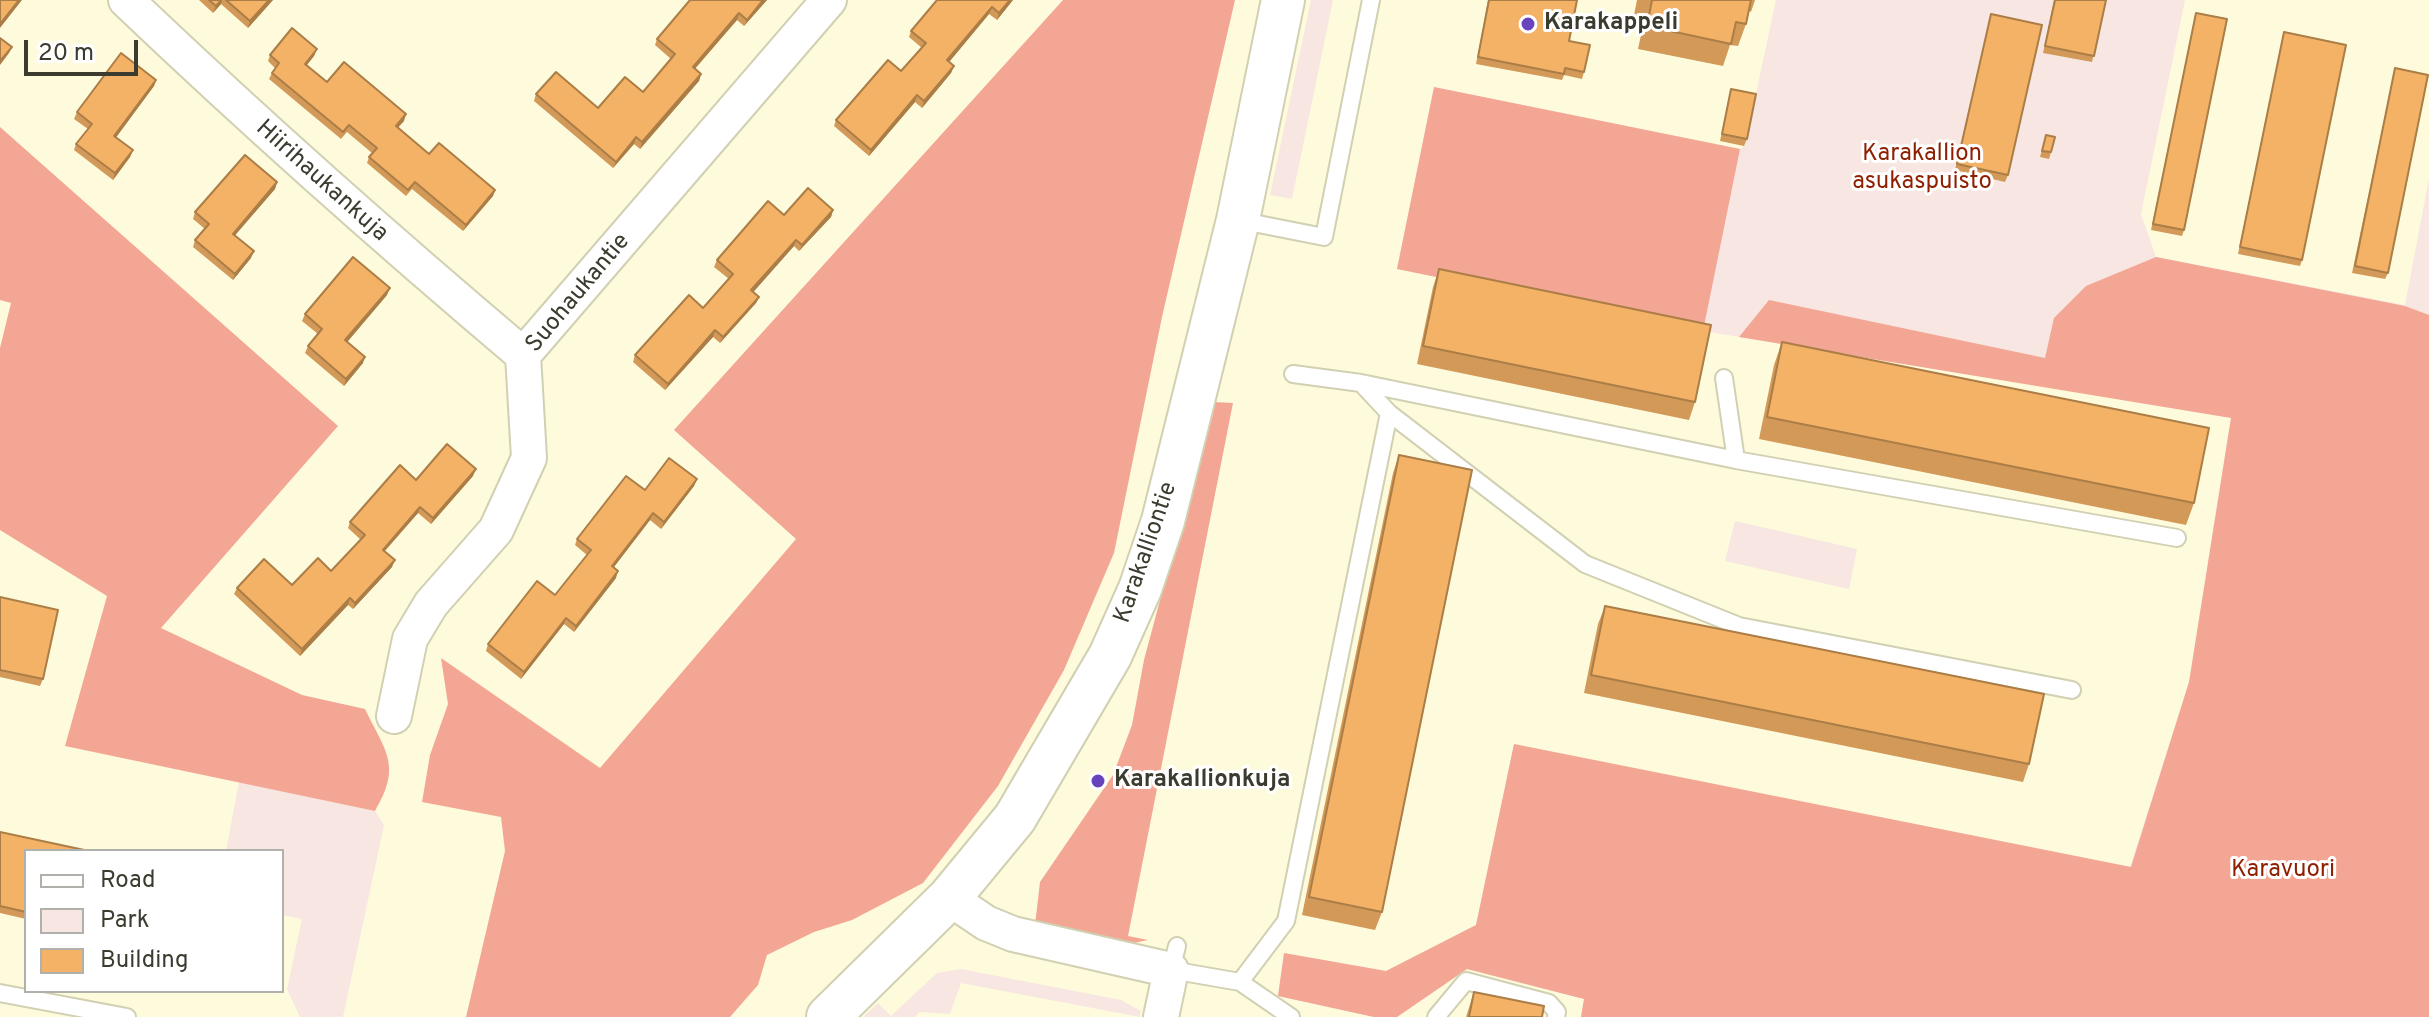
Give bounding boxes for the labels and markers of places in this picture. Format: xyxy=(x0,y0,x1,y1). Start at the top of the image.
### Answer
place label: Karakappeli xyxy=(1544,10,1678,38)
marker: Karakappeli xyxy=(1519,15,1537,33)
place label: Karakallionkuja xyxy=(1114,767,1290,795)
marker: Karakallionkuja xyxy=(1089,772,1107,790)

